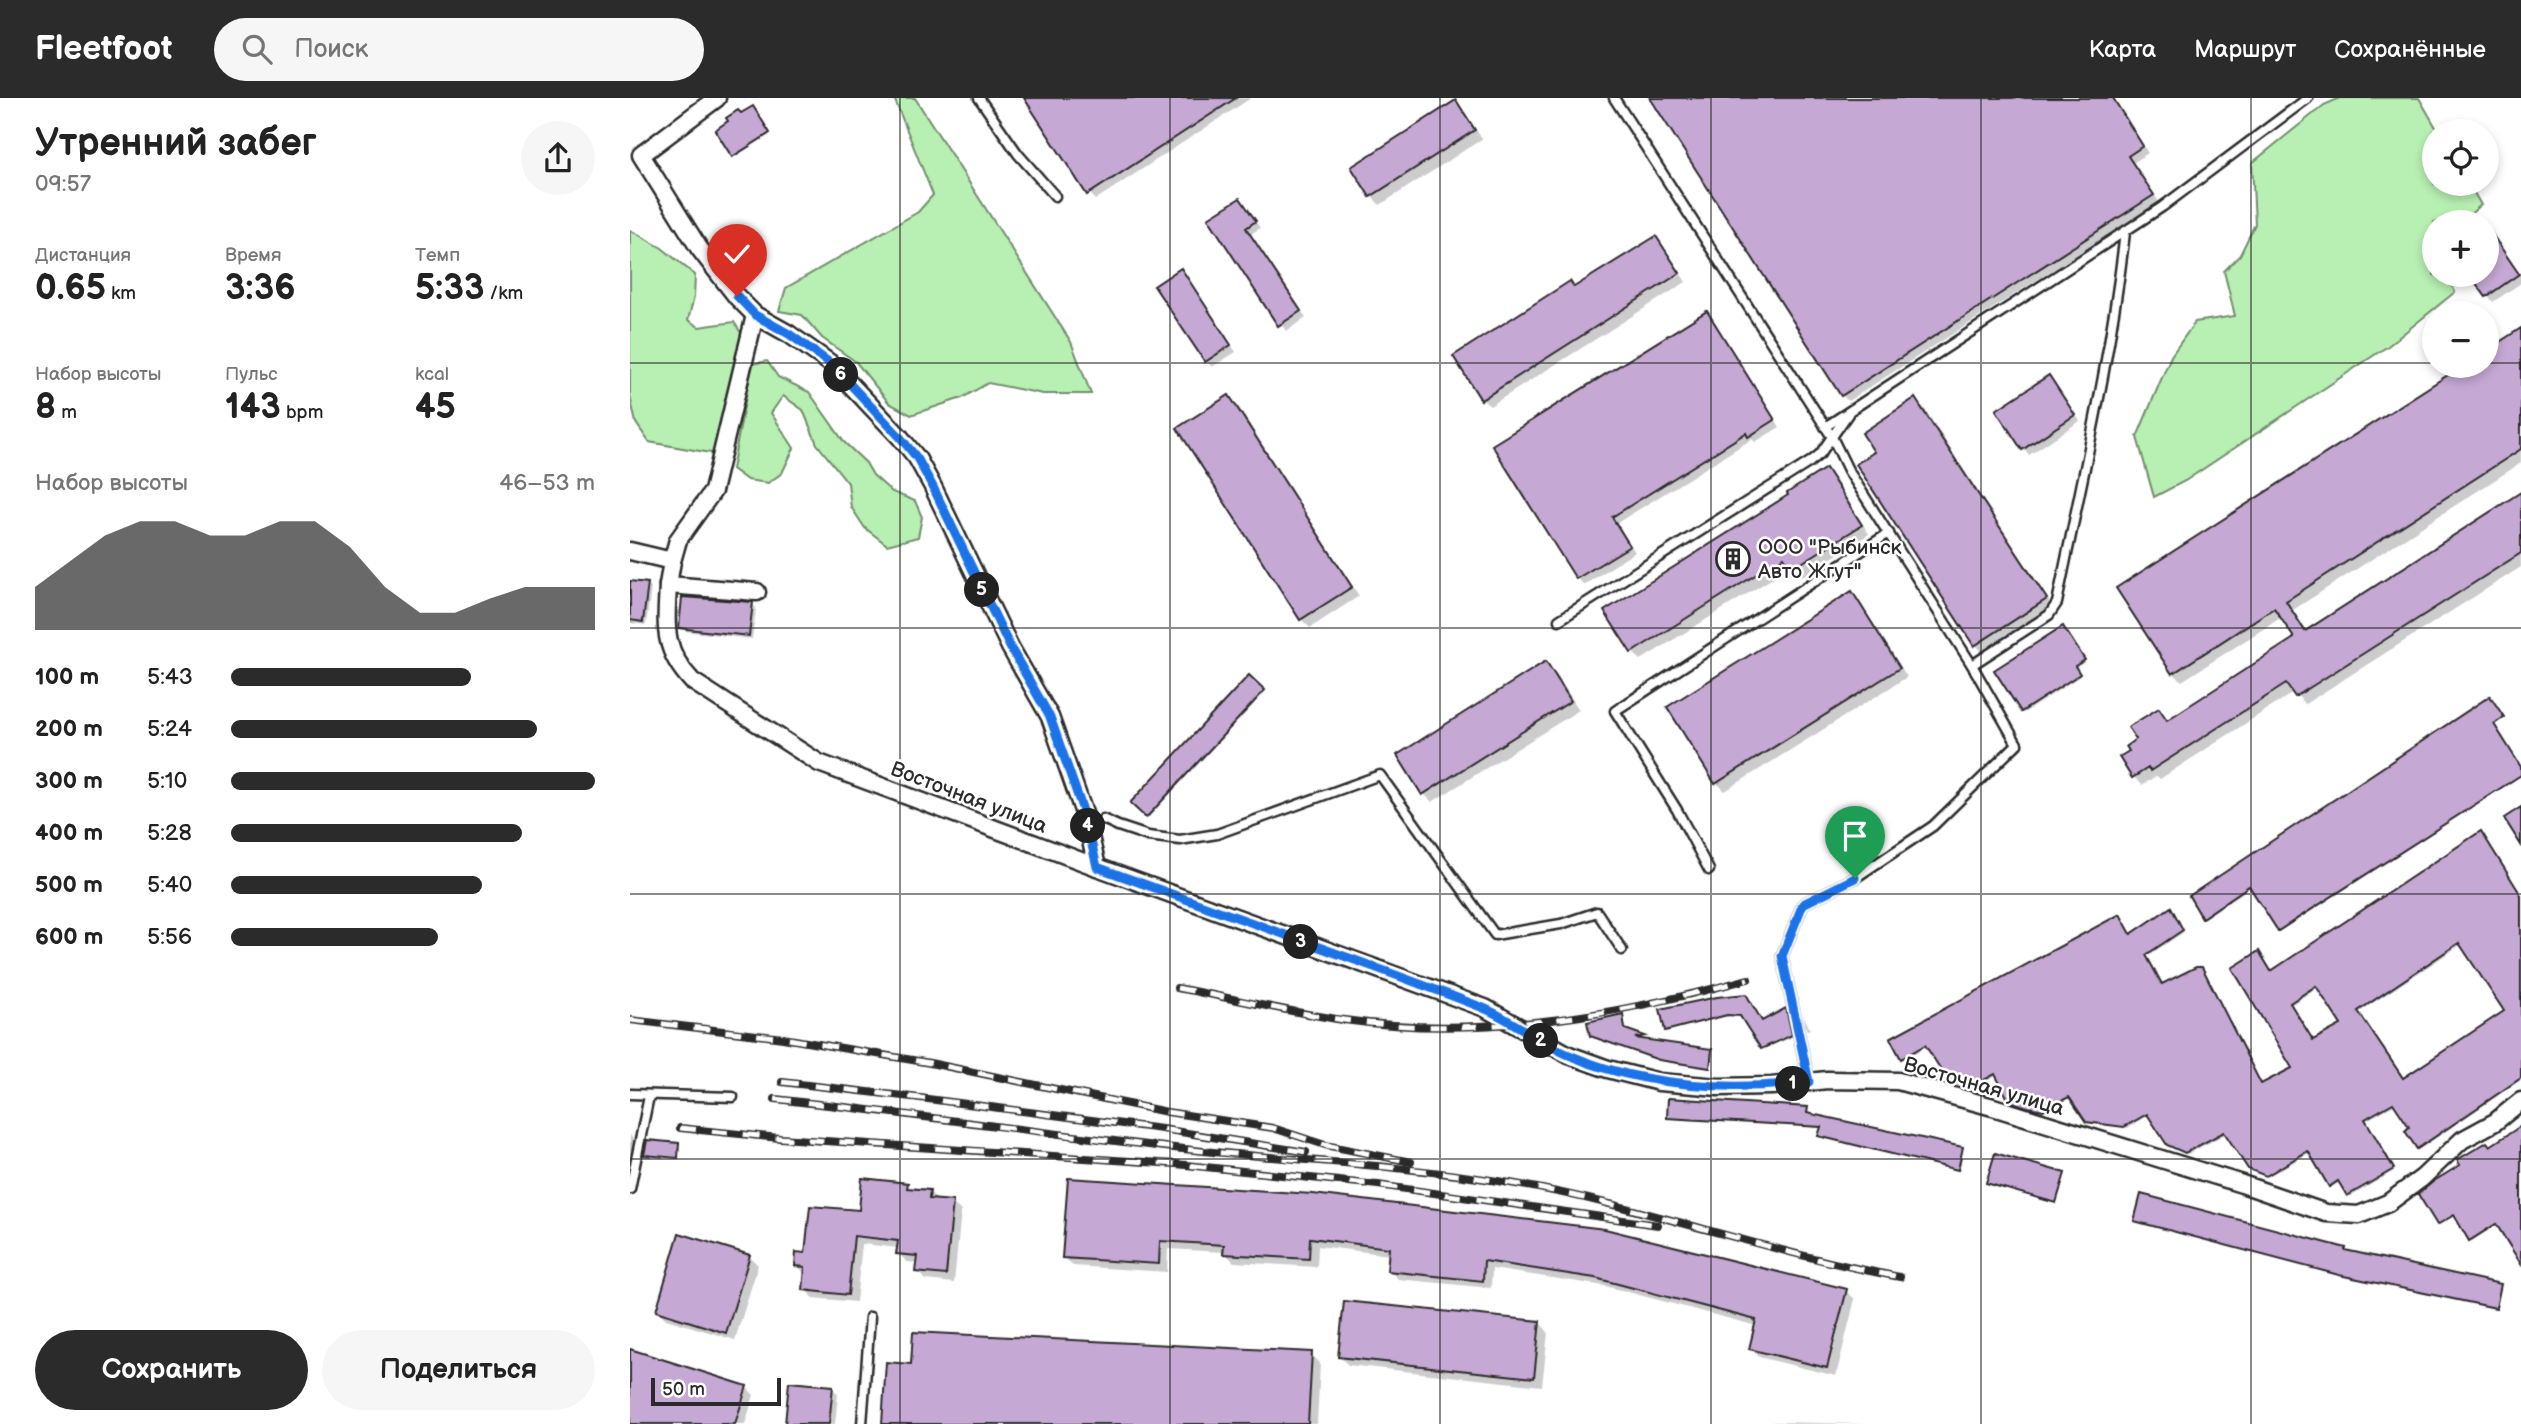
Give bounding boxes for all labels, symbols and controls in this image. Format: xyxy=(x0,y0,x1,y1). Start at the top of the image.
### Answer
search box xyxy=(214,18,704,81)
text: Fleetfoot xyxy=(35,29,172,69)
icon: search xyxy=(238,30,276,68)
text: Поиск xyxy=(294,34,368,65)
text: Карта xyxy=(2089,35,2156,64)
text: Маршрут xyxy=(2194,35,2296,64)
text: Сохранённые xyxy=(2334,35,2486,64)
map controls xyxy=(2422,119,2499,378)
button: locate xyxy=(2422,119,2499,196)
text: Утренний забег xyxy=(35,121,317,166)
button: share xyxy=(521,121,595,195)
text: 09:57 xyxy=(35,170,91,198)
button: + xyxy=(2422,210,2499,287)
pin xyxy=(707,224,767,296)
icon: check xyxy=(718,235,756,273)
text: Дистанция xyxy=(35,244,131,267)
text: Время xyxy=(225,244,281,267)
text: Темп xyxy=(415,244,460,267)
text: 0.65 xyxy=(35,267,106,310)
text: 3:36 xyxy=(225,267,296,310)
text: 5:33 xyxy=(415,267,484,310)
text: km xyxy=(106,282,136,305)
text: /km xyxy=(484,282,523,305)
button: − xyxy=(2422,301,2499,378)
pin: 6 xyxy=(824,358,858,392)
text: Набор высоты xyxy=(35,363,161,386)
text: Пульс xyxy=(225,363,278,386)
text: kcal xyxy=(415,363,449,386)
text: 6 xyxy=(835,363,846,386)
text: 8 xyxy=(35,386,56,429)
text: 143 xyxy=(225,386,281,429)
text: 45 xyxy=(415,386,456,429)
text: m xyxy=(56,401,77,424)
text: bpm xyxy=(281,401,323,424)
text: Набор высоты xyxy=(35,469,188,497)
text: 46–53 m xyxy=(499,469,595,497)
place label: ООО "Рыбинск Авто Жгут" xyxy=(1757,535,1902,584)
building icon: ООО "Рыбинск Авто Жгут" xyxy=(1714,540,1752,578)
pin: 5 xyxy=(964,573,1000,608)
text: 5 xyxy=(976,578,987,601)
text: 100 m xyxy=(35,663,99,691)
text: 5:43 xyxy=(147,663,193,691)
text: 200 m xyxy=(35,715,103,743)
text: 5:24 xyxy=(147,715,192,743)
street label: Восточная улица xyxy=(887,756,1051,839)
text: 300 m xyxy=(35,767,103,795)
text: 5:10 xyxy=(147,767,187,795)
pin xyxy=(1825,806,1885,878)
pin: 4 xyxy=(1070,808,1106,844)
text: 4 xyxy=(1082,814,1093,837)
icon: arrive xyxy=(1836,817,1874,855)
text: 400 m xyxy=(35,819,103,847)
text: 5:28 xyxy=(147,819,192,847)
text: 500 m xyxy=(35,871,103,899)
text: 5:40 xyxy=(147,871,192,899)
text: 600 m xyxy=(35,923,103,951)
text: 5:56 xyxy=(147,923,192,951)
pin: 3 xyxy=(1284,924,1318,960)
text: 3 xyxy=(1295,930,1306,953)
pin: 2 xyxy=(1524,1024,1558,1058)
text: 2 xyxy=(1535,1029,1546,1052)
street label: Восточная улица xyxy=(1901,1052,2067,1121)
pin: 1 xyxy=(1776,1066,1810,1102)
text: 1 xyxy=(1789,1072,1797,1095)
button: Сохранить xyxy=(35,1330,308,1410)
button: Поделиться xyxy=(322,1330,595,1410)
scale bar xyxy=(651,1375,780,1407)
text: 50 m xyxy=(662,1378,705,1401)

